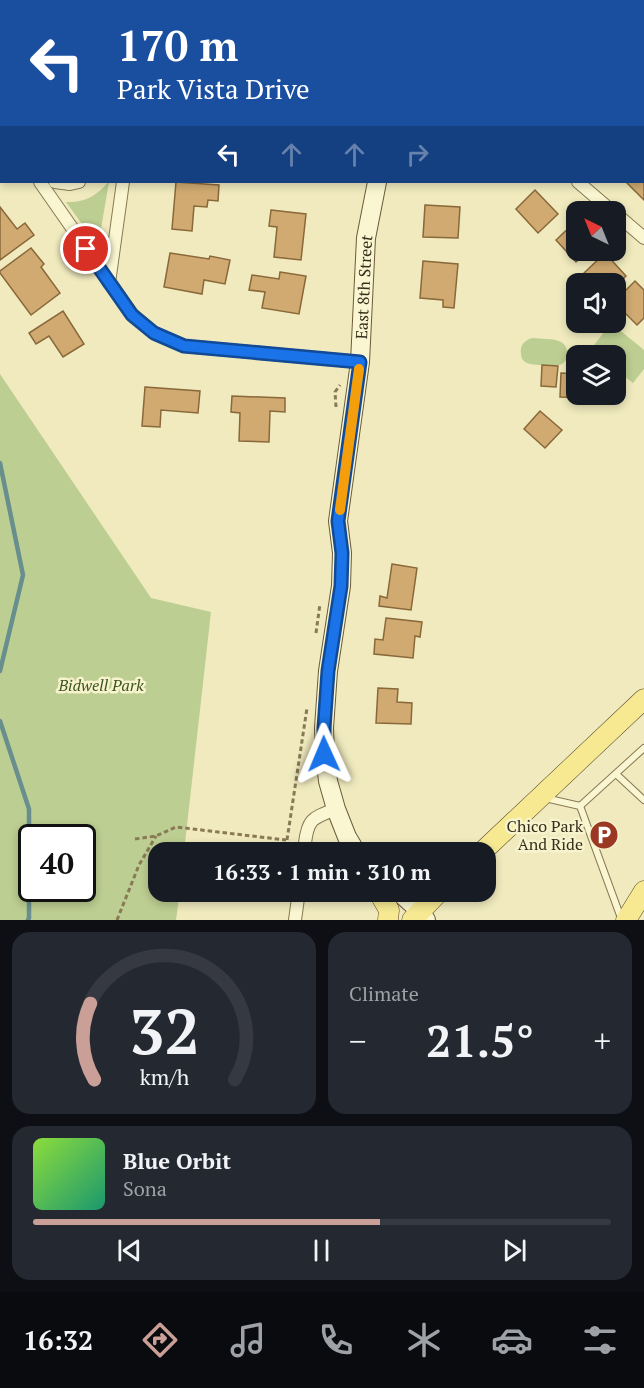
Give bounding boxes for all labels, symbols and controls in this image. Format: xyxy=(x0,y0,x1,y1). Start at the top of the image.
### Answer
text: 170 m xyxy=(117,17,238,73)
icon: left xyxy=(18,24,96,102)
text: Park Vista Drive xyxy=(117,71,310,107)
icon: left xyxy=(212,138,245,171)
icon: ahead xyxy=(275,138,308,171)
icon: ahead xyxy=(338,138,371,171)
icon: right xyxy=(401,138,434,171)
north arrow xyxy=(566,201,626,261)
map controls xyxy=(566,201,626,405)
pin xyxy=(60,223,111,274)
icon: arrive xyxy=(69,232,102,265)
street label: East 8th Street xyxy=(350,232,377,340)
button: sound xyxy=(566,273,626,333)
button: layers xyxy=(566,345,626,405)
park label: Bidwell Park xyxy=(57,674,144,696)
position arrow xyxy=(292,722,356,786)
place label: Chico Park And Ride xyxy=(507,815,584,855)
parking icon: Chico Park And Ride xyxy=(588,819,620,851)
speed limit sign: 40 xyxy=(18,824,96,902)
text: 16:33 · 1 min · 310 m xyxy=(213,857,431,886)
text: Climate xyxy=(349,980,419,1007)
text: 32 xyxy=(129,989,199,1072)
text: 21.5° xyxy=(426,1010,534,1070)
text: − xyxy=(349,1019,367,1062)
text: + xyxy=(593,1019,611,1062)
text: km/h xyxy=(139,1063,189,1091)
text: Blue Orbit xyxy=(123,1146,231,1175)
text: Sona xyxy=(123,1175,167,1202)
icon: previous xyxy=(113,1234,146,1267)
icon: pause xyxy=(305,1234,338,1267)
icon: next xyxy=(498,1234,531,1267)
icon: directions xyxy=(139,1319,181,1361)
icon: music xyxy=(227,1319,269,1361)
icon: phone xyxy=(315,1319,357,1361)
icon: climate xyxy=(403,1319,445,1361)
icon: car xyxy=(491,1319,533,1361)
icon: filters xyxy=(579,1319,621,1361)
text: 16:32 xyxy=(23,1322,93,1358)

